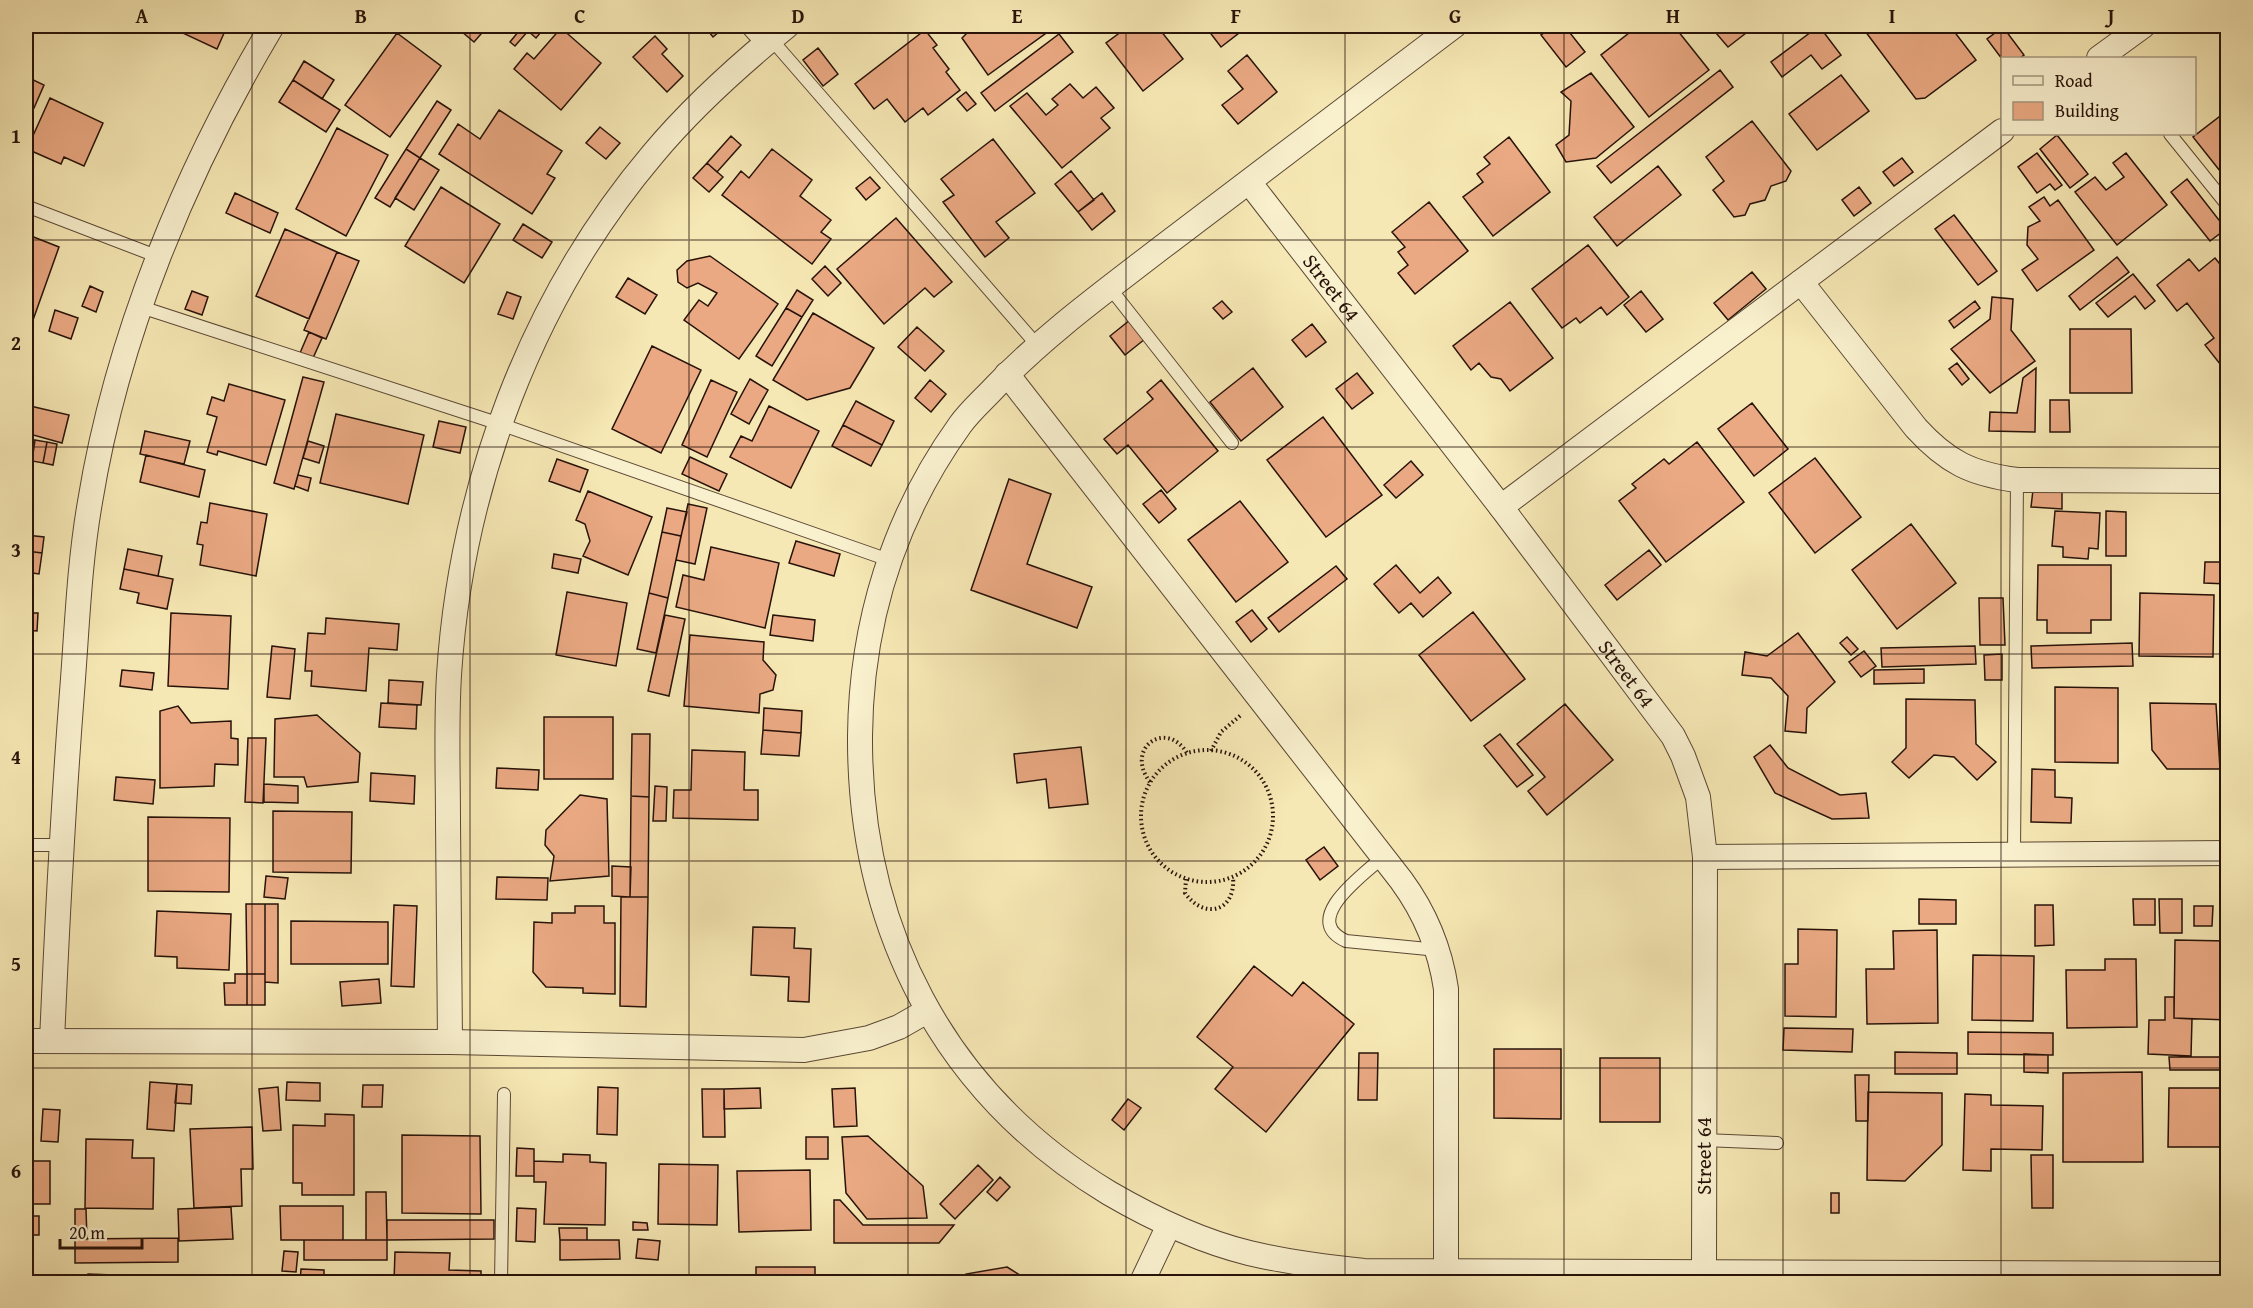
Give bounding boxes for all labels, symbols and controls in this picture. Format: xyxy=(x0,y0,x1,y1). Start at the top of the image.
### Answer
text: A xyxy=(136,1,149,30)
text: B xyxy=(355,1,367,30)
text: C xyxy=(574,1,586,30)
text: D xyxy=(791,1,805,30)
text: E xyxy=(1012,1,1023,30)
text: F xyxy=(1231,1,1241,30)
text: G xyxy=(1449,1,1461,30)
text: H xyxy=(1666,1,1680,30)
text: I xyxy=(1889,1,1895,30)
text: J xyxy=(2105,1,2115,30)
legend xyxy=(2001,57,2196,135)
text: Road xyxy=(2055,67,2093,94)
text: Building xyxy=(2055,97,2119,124)
text: 1 xyxy=(11,121,21,150)
street label: Street 64 xyxy=(1295,247,1368,328)
text: 2 xyxy=(11,328,21,357)
text: 3 xyxy=(11,535,21,564)
street label: Street 64 xyxy=(1591,633,1663,714)
text: 4 xyxy=(11,742,21,771)
text: 5 xyxy=(11,949,21,978)
street label: Street 64 xyxy=(1688,1117,1719,1195)
text: 6 xyxy=(11,1156,21,1185)
scale bar xyxy=(60,1212,142,1250)
text: 20 m xyxy=(69,1219,105,1246)

